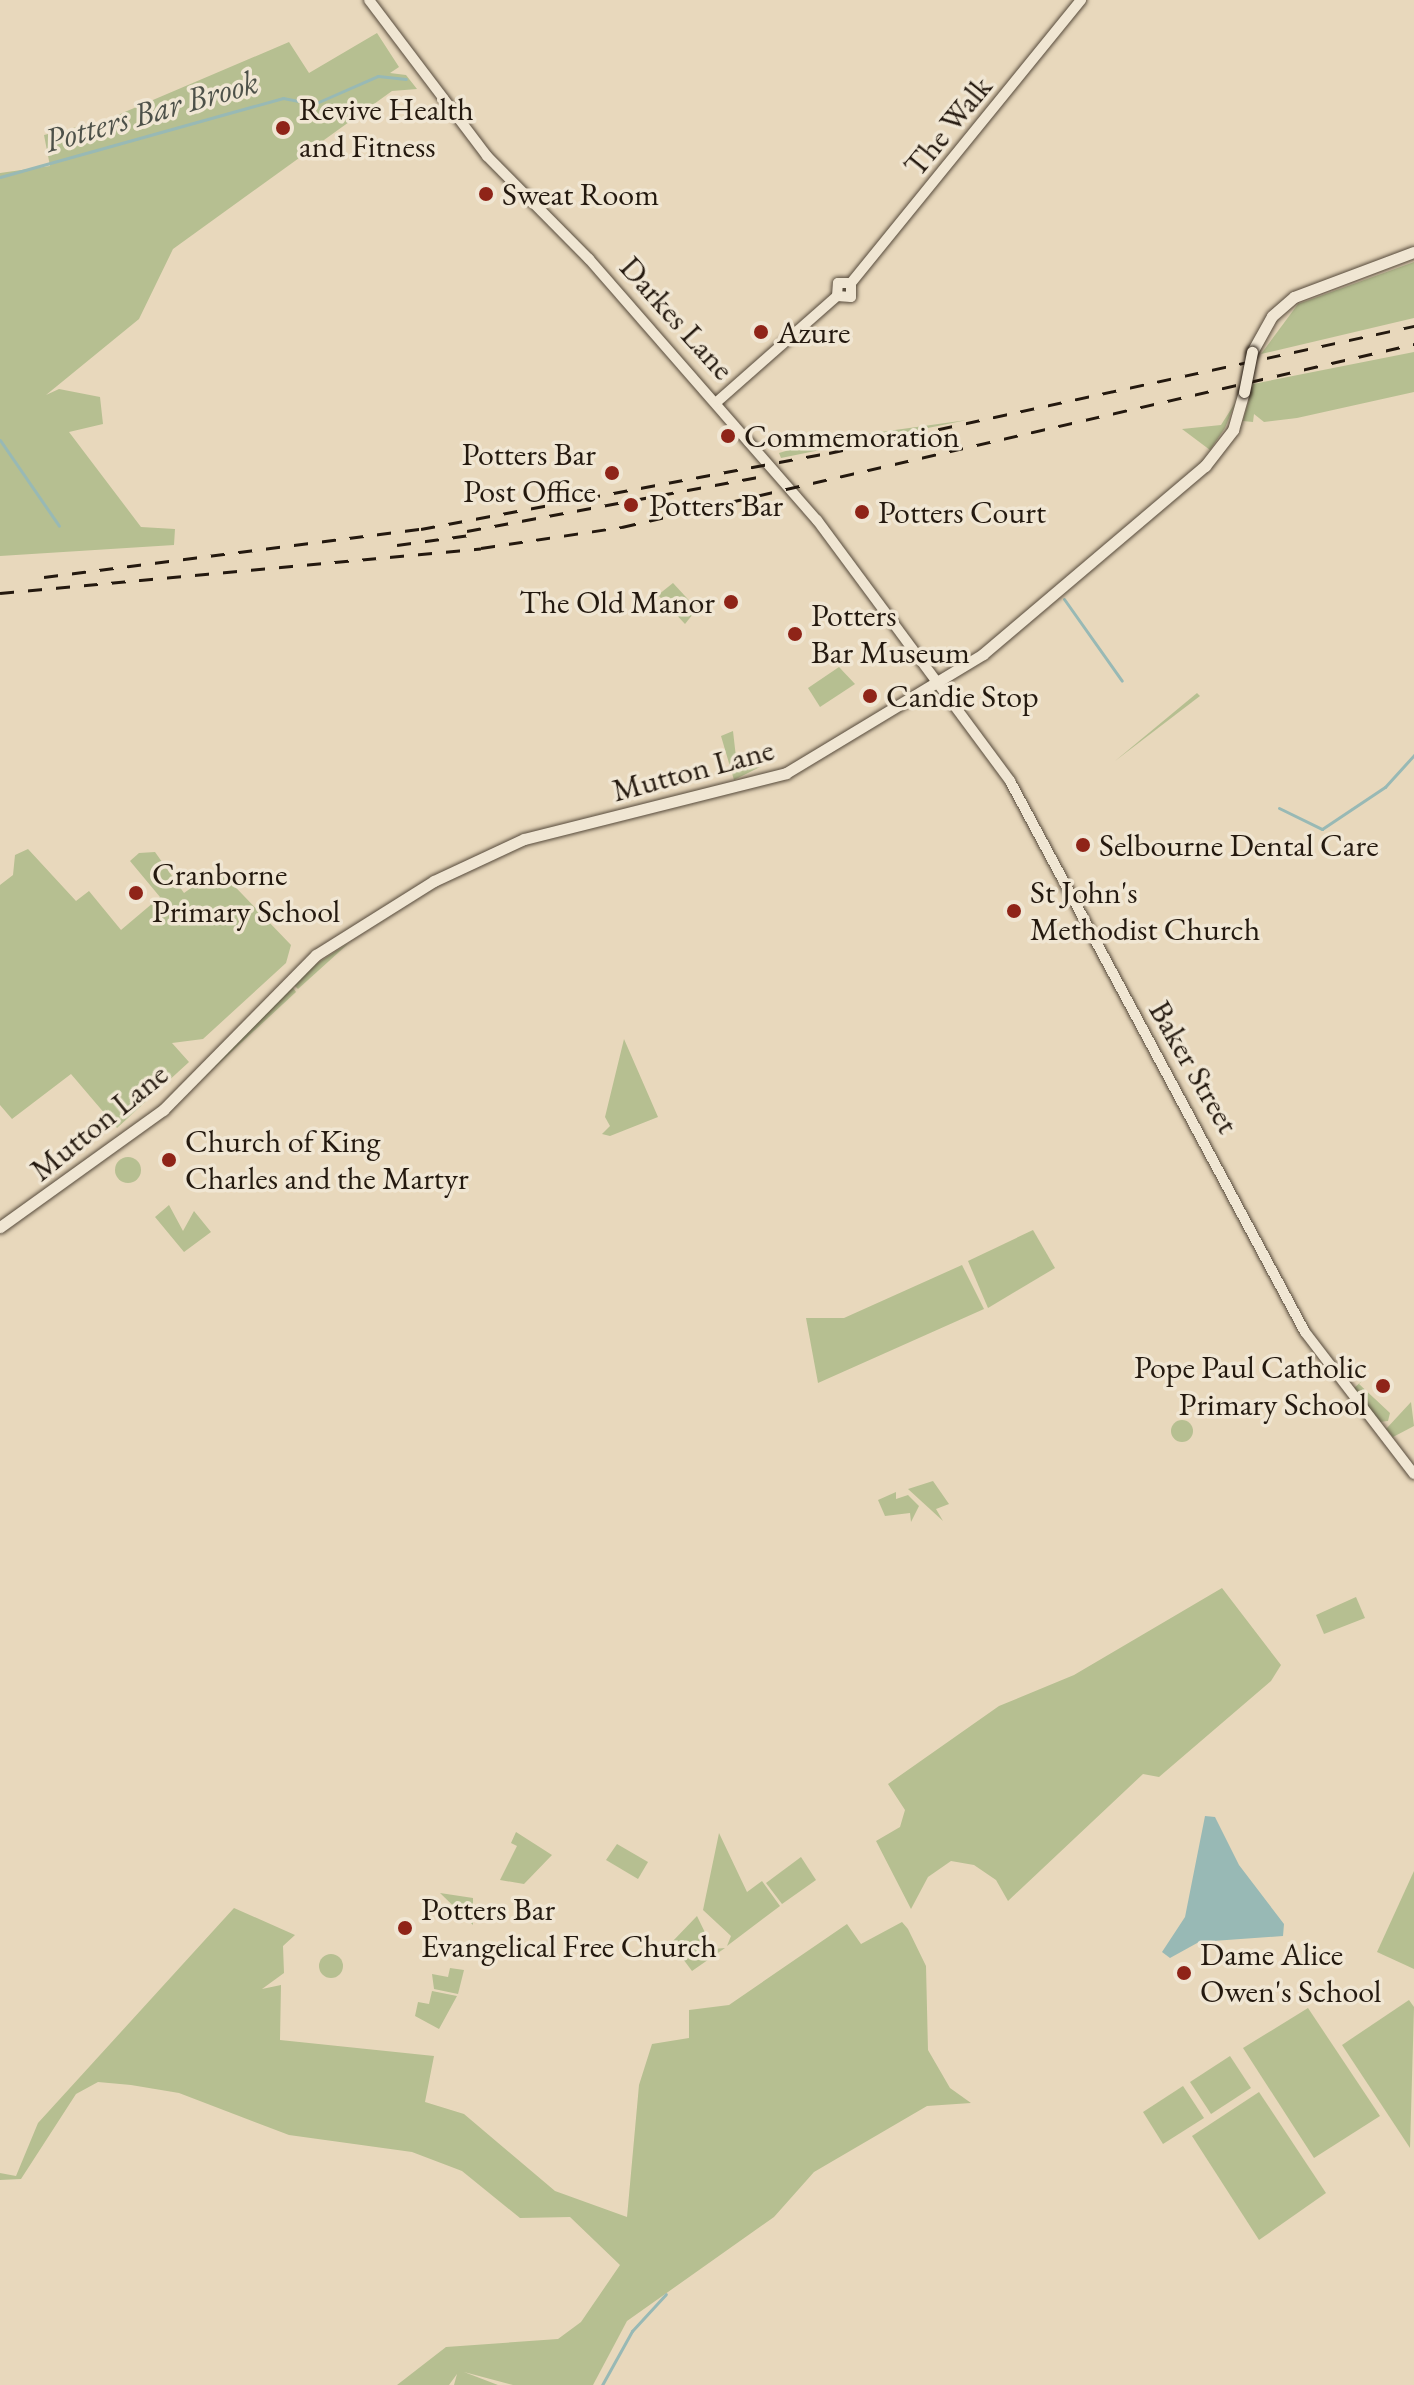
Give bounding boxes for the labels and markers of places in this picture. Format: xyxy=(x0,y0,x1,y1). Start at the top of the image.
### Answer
place label: Revive Health and Fitness xyxy=(299,91,474,166)
marker: Revive Health and Fitness xyxy=(274,119,292,137)
place label: Sweat Room xyxy=(502,175,659,213)
marker: Sweat Room xyxy=(477,185,495,203)
place label: Azure xyxy=(777,313,851,351)
marker: Azure xyxy=(752,323,770,341)
place label: Commemoration xyxy=(744,417,960,455)
marker: Commemoration xyxy=(719,427,737,445)
place label: Potters Bar Post Office xyxy=(462,436,596,511)
marker: Potters Bar Post Office xyxy=(603,464,621,482)
place label: Potters Bar xyxy=(649,486,783,524)
place label: Potters Court xyxy=(878,493,1046,531)
marker: Potters Bar xyxy=(620,494,642,516)
marker: Potters Court xyxy=(853,503,871,521)
place label: The Old Manor xyxy=(519,583,715,621)
marker: The Old Manor xyxy=(722,593,740,611)
place label: Potters Bar Museum xyxy=(811,597,970,672)
marker: Potters Bar Museum xyxy=(786,625,804,643)
place label: Candie Stop xyxy=(886,677,1039,715)
marker: Candie Stop xyxy=(861,687,879,705)
place label: Selbourne Dental Care xyxy=(1099,826,1379,864)
marker: Selbourne Dental Care xyxy=(1074,836,1092,854)
place label: Cranborne Primary School xyxy=(152,856,340,931)
place label: St John's Methodist Church xyxy=(1030,874,1260,949)
marker: Cranborne Primary School xyxy=(127,884,145,902)
marker: St John's Methodist Church xyxy=(1005,902,1023,920)
place label: Church of King Charles and the Martyr xyxy=(185,1123,469,1198)
marker: Church of King Charles and the Martyr xyxy=(160,1151,178,1169)
place label: Pope Paul Catholic Primary School xyxy=(1134,1349,1367,1424)
marker: Pope Paul Catholic Primary School xyxy=(1374,1377,1392,1395)
place label: Potters Bar Evangelical Free Church xyxy=(421,1891,717,1966)
marker: Potters Bar Evangelical Free Church xyxy=(396,1919,414,1937)
place label: Dame Alice Owen's School xyxy=(1200,1936,1381,2011)
marker: Dame Alice Owen's School xyxy=(1175,1964,1193,1982)

